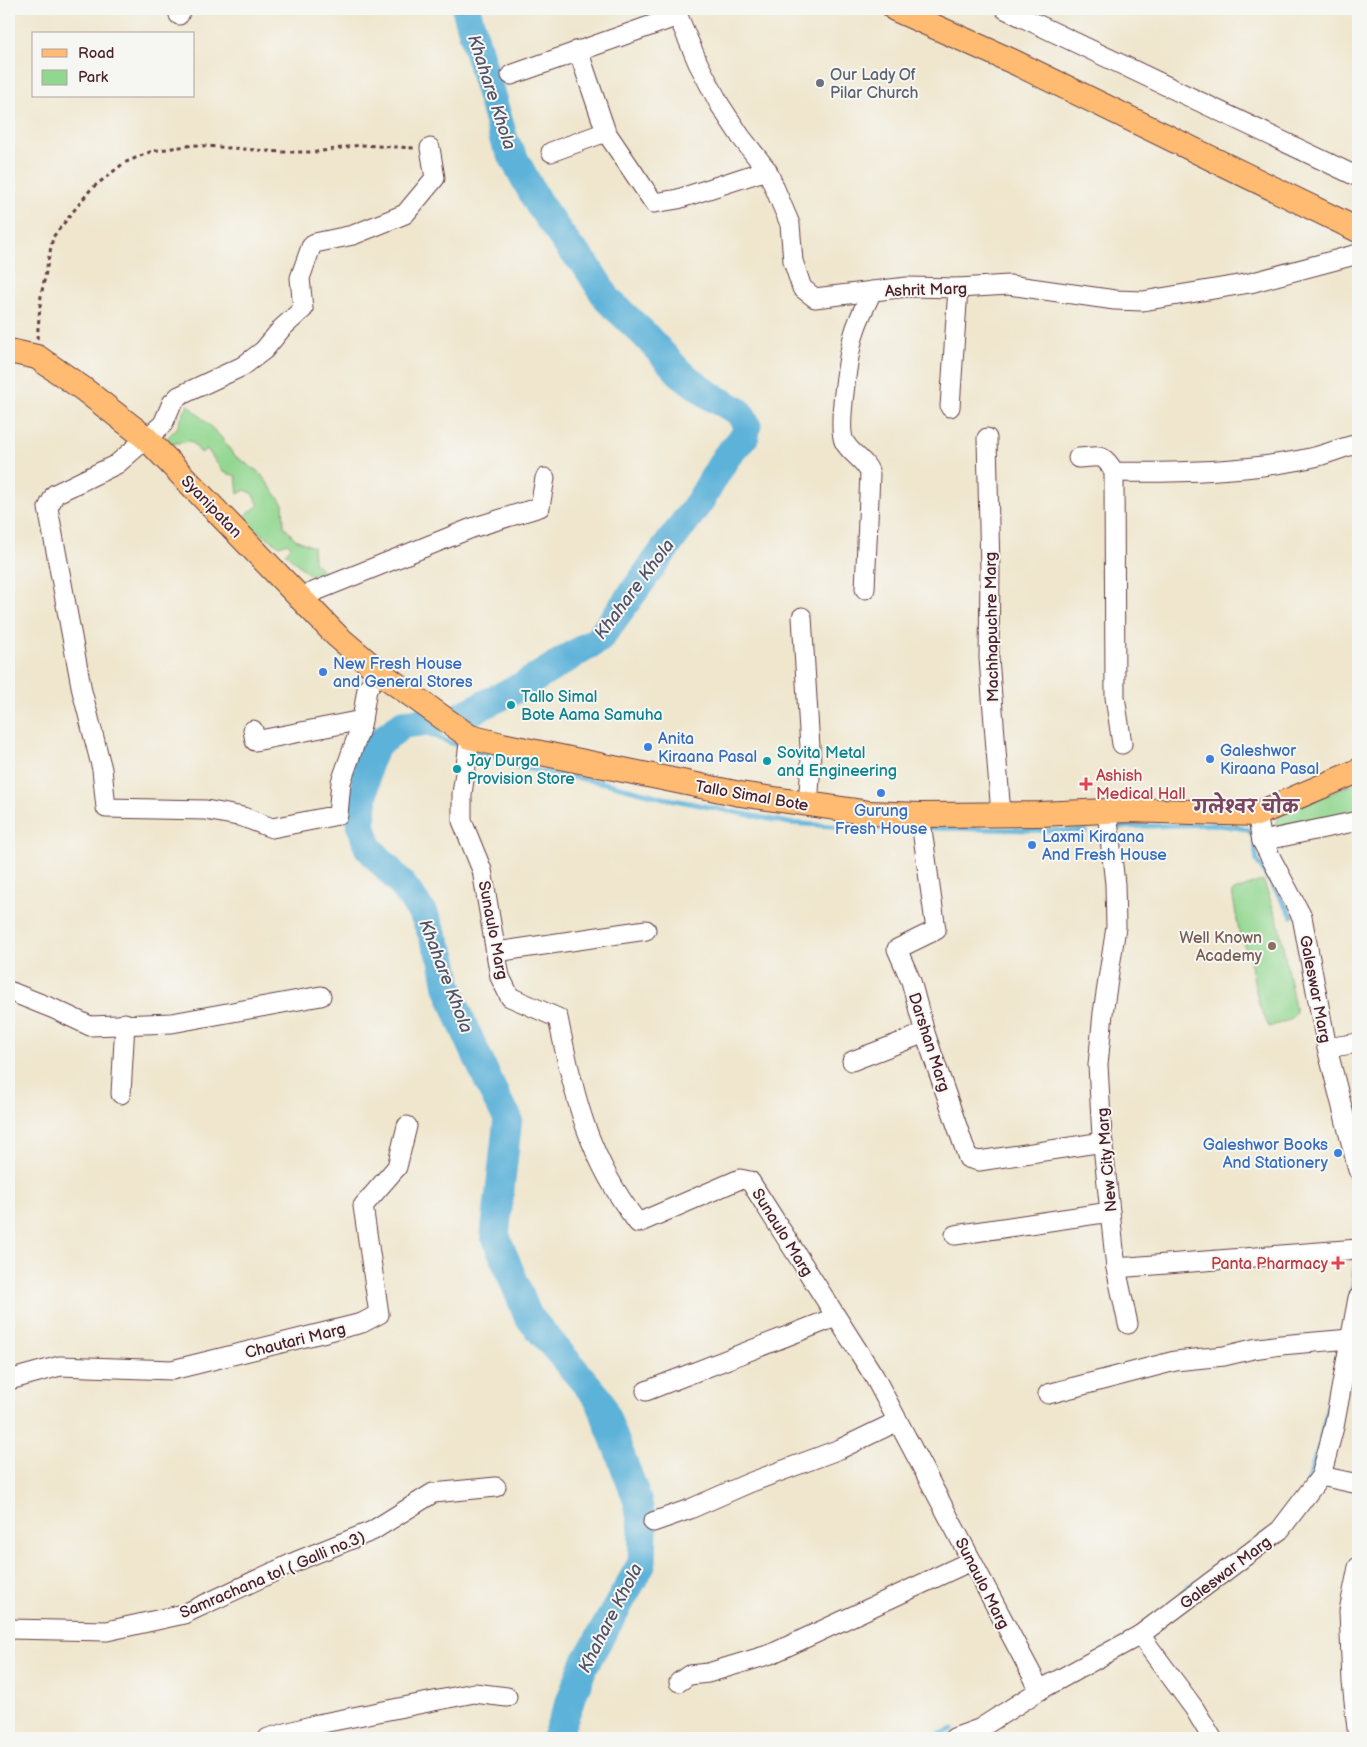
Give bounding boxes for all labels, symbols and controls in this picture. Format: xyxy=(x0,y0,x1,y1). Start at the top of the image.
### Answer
legend xyxy=(32,32,195,98)
water label: Khahare Khola xyxy=(463,32,520,152)
text: Road xyxy=(78,44,114,63)
place label: Our Lady Of Pilar Church xyxy=(830,66,918,103)
text: Park xyxy=(78,68,109,87)
marker: Our Lady Of Pilar Church xyxy=(814,77,826,89)
street label: Ashrit Marg xyxy=(885,280,967,301)
street label: Syanipatan xyxy=(177,472,245,542)
water label: Khahare Khola xyxy=(590,535,679,643)
street label: Machhapuchre Marg xyxy=(982,552,1003,702)
place label: New Fresh House and General Stores xyxy=(333,655,473,692)
marker: New Fresh House and General Stores xyxy=(317,666,329,678)
place label: Tallo Simal Bote Aama Samuha xyxy=(521,688,663,725)
marker: Tallo Simal Bote Aama Samuha xyxy=(505,699,517,711)
place label: Anita Kiraana Pasal xyxy=(658,730,757,767)
marker: Anita Kiraana Pasal xyxy=(642,741,654,753)
place label: Galeshwor Kiraana Pasal xyxy=(1220,742,1319,779)
place label: Sovita Metal and Engineering xyxy=(777,744,897,781)
place label: Jay Durga Provision Store xyxy=(467,752,575,789)
marker: Galeshwor Kiraana Pasal xyxy=(1204,753,1216,765)
marker: Sovita Metal and Engineering xyxy=(761,755,773,767)
marker: Jay Durga Provision Store xyxy=(451,763,463,775)
place label: Ashish Medical Hall xyxy=(1096,767,1186,804)
street label: Tallo Simal Bote xyxy=(694,777,810,816)
marker: Ashish Medical Hall xyxy=(1080,778,1092,790)
marker: Gurung Fresh House xyxy=(875,787,887,799)
district label: गलेश्वर चोक xyxy=(1191,792,1300,818)
place label: Gurung Fresh House xyxy=(835,802,928,839)
place label: Laxmi Kiraana And Fresh House xyxy=(1042,828,1167,865)
marker: Laxmi Kiraana And Fresh House xyxy=(1026,839,1038,851)
street label: Sunaulo Marg xyxy=(474,879,511,981)
water label: Khahare Khola xyxy=(414,917,477,1036)
place label: Well Known Academy xyxy=(1179,929,1263,966)
street label: Galeswar Marg xyxy=(1295,934,1334,1045)
marker: Well Known Academy xyxy=(1266,940,1278,952)
street label: Darshan Marg xyxy=(904,991,954,1094)
street label: New City Marg xyxy=(1093,1107,1122,1213)
place label: Galeshwor Books And Stationery xyxy=(1203,1136,1329,1173)
marker: Galeshwor Books And Stationery xyxy=(1332,1147,1344,1159)
street label: Sunaulo Marg xyxy=(747,1185,816,1280)
place label: Panta Pharmacy xyxy=(1211,1255,1329,1274)
marker: Panta Pharmacy xyxy=(1332,1257,1344,1269)
street label: Chautari Marg xyxy=(243,1320,348,1363)
street label: Samrachana tol ( Galli no.3) xyxy=(177,1528,368,1623)
street label: Galeswar Marg xyxy=(1177,1533,1275,1614)
street label: Sunaulo Marg xyxy=(950,1535,1013,1633)
water label: Khahare Khola xyxy=(574,1560,647,1676)

